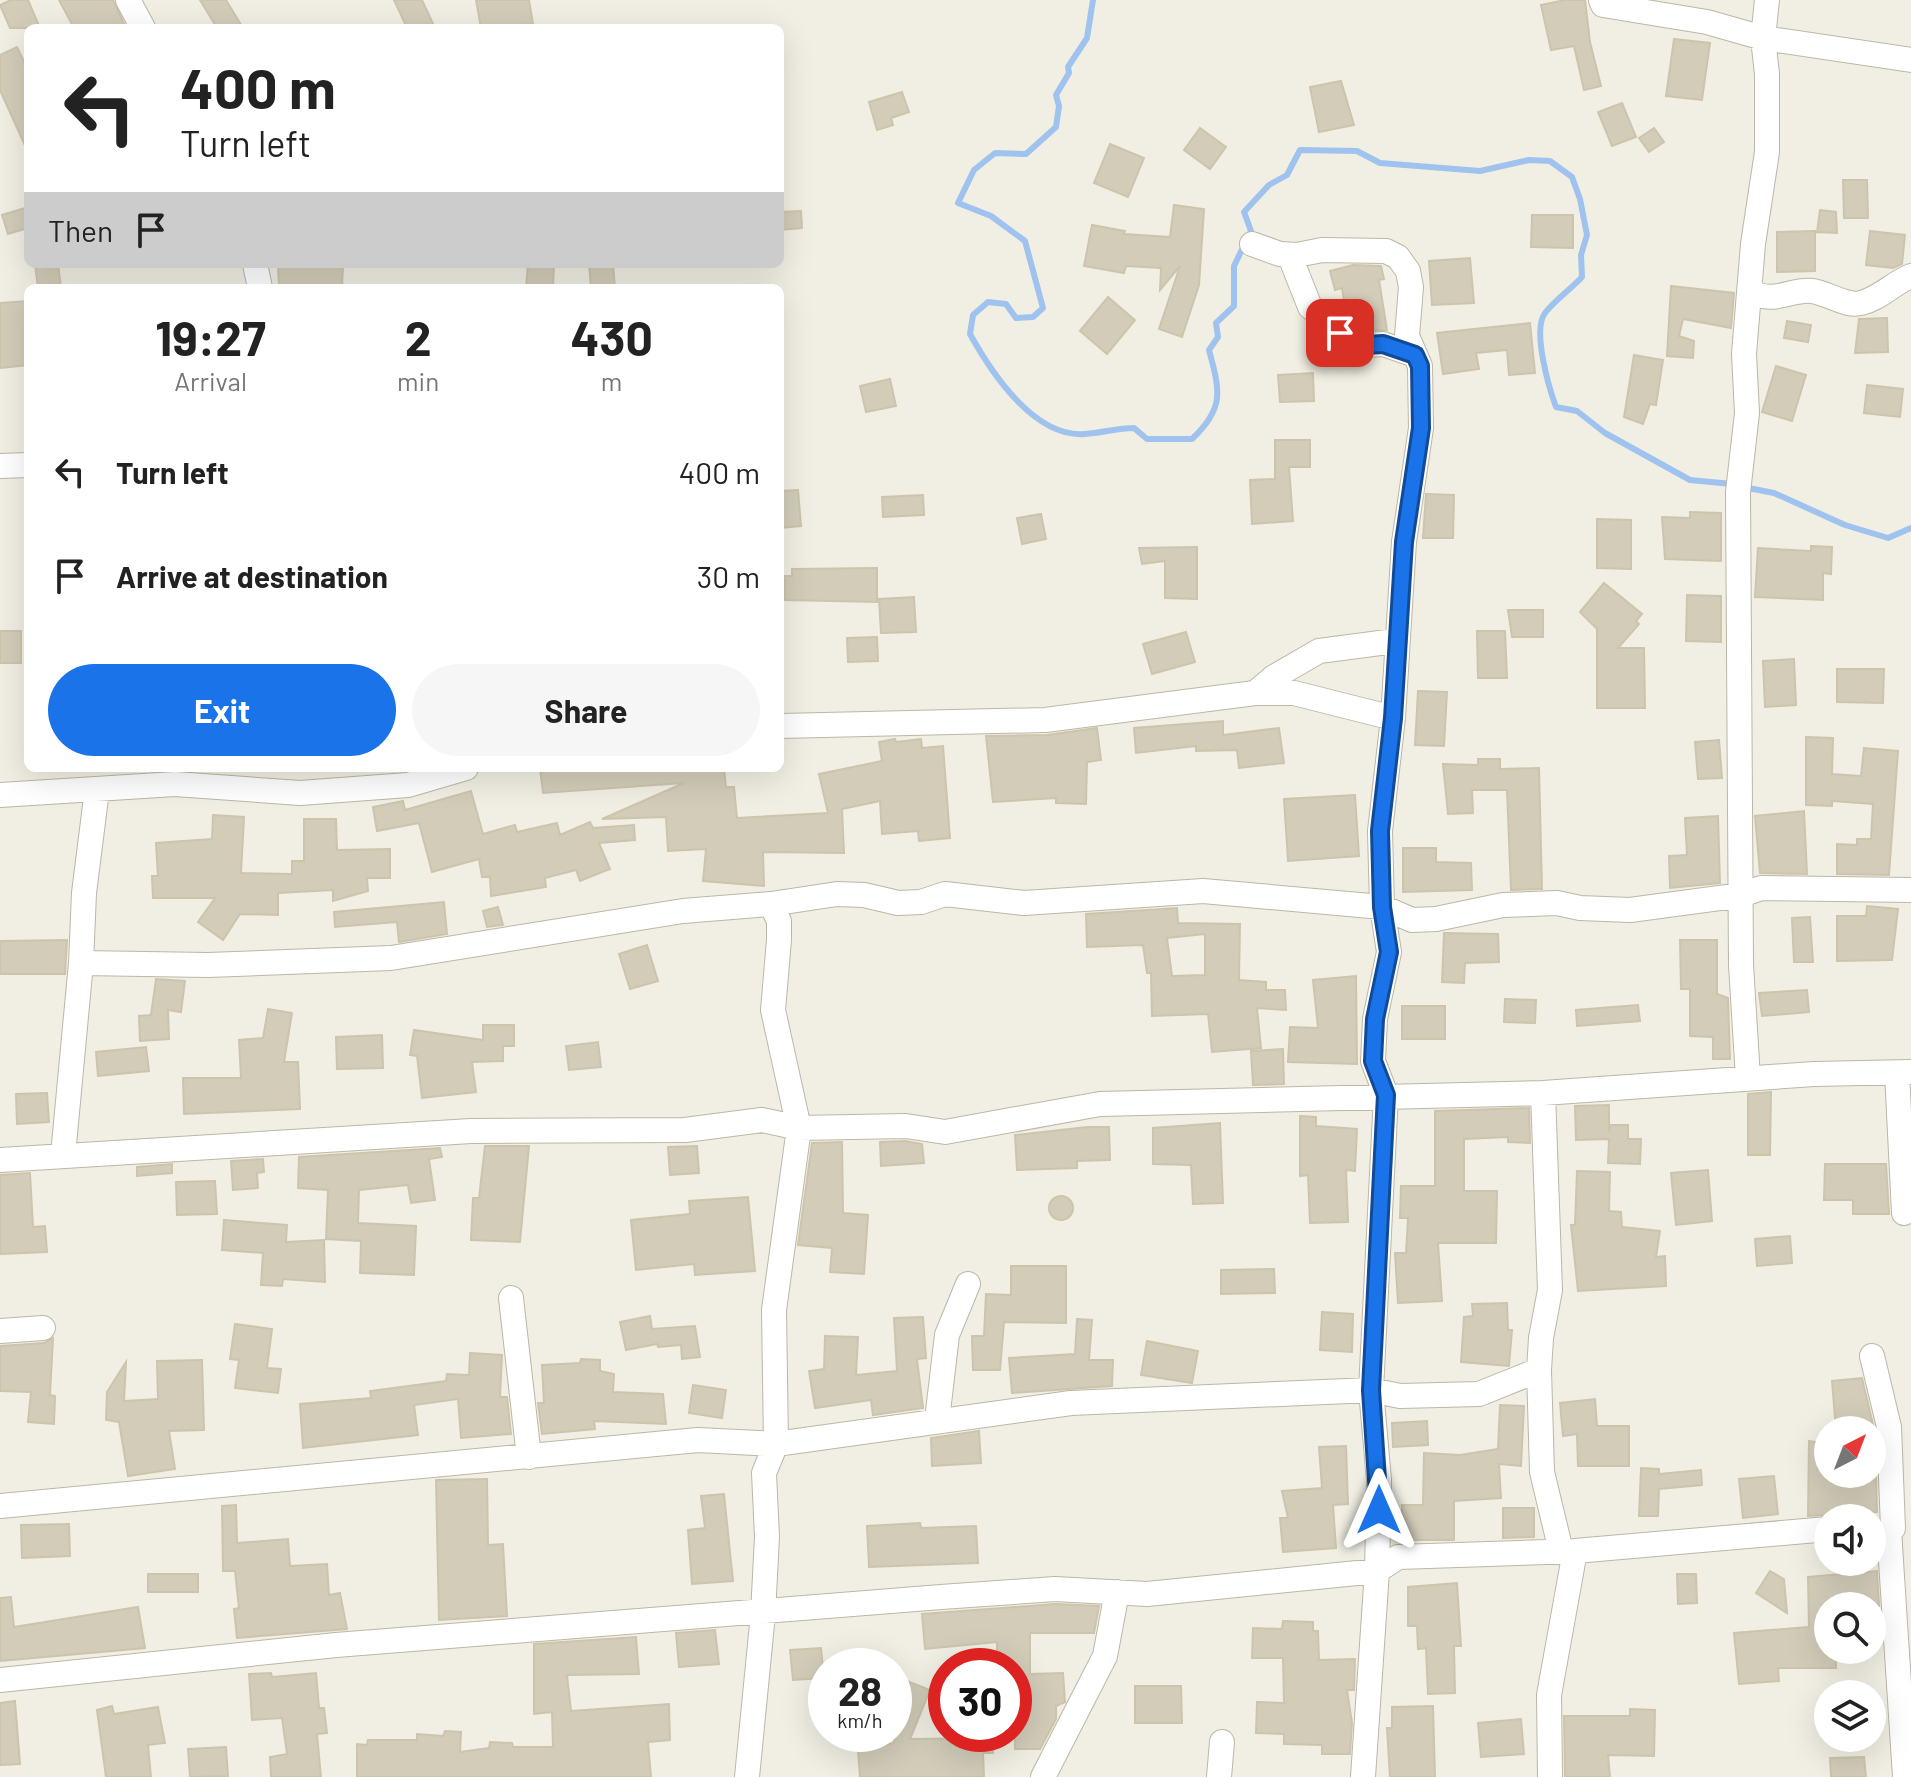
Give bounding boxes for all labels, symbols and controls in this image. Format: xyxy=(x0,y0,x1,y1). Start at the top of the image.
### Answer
text: 400 m xyxy=(180,53,336,120)
icon: left xyxy=(48,56,152,160)
text: Turn left xyxy=(180,121,311,164)
icon: arrive xyxy=(129,208,173,252)
text: Then xyxy=(48,212,113,248)
pin xyxy=(1306,299,1374,367)
text: 19:27 xyxy=(155,308,266,366)
text: 2 xyxy=(405,308,432,366)
text: 430 xyxy=(570,308,653,366)
icon: arrive xyxy=(1318,311,1362,355)
text: Arrival xyxy=(174,365,247,396)
text: min xyxy=(397,365,439,396)
text: m xyxy=(601,365,622,396)
icon: left xyxy=(48,450,92,494)
text: Turn left xyxy=(116,454,229,490)
text: 400 m xyxy=(679,454,760,490)
icon: arrive xyxy=(48,554,92,598)
text: Arrive at destination xyxy=(116,558,388,594)
text: 30 m xyxy=(697,558,760,594)
button: Exit xyxy=(48,664,396,756)
button: Share xyxy=(412,664,760,756)
north arrow xyxy=(1814,1416,1886,1488)
map controls xyxy=(1814,1416,1886,1752)
position arrow xyxy=(1337,1468,1421,1552)
button: sound xyxy=(1814,1504,1886,1576)
button: search xyxy=(1814,1592,1886,1664)
speed limit sign: 30 xyxy=(928,1648,1032,1752)
text: 28 xyxy=(838,1666,882,1714)
button: layers xyxy=(1814,1680,1886,1752)
text: km/h xyxy=(837,1708,883,1732)

